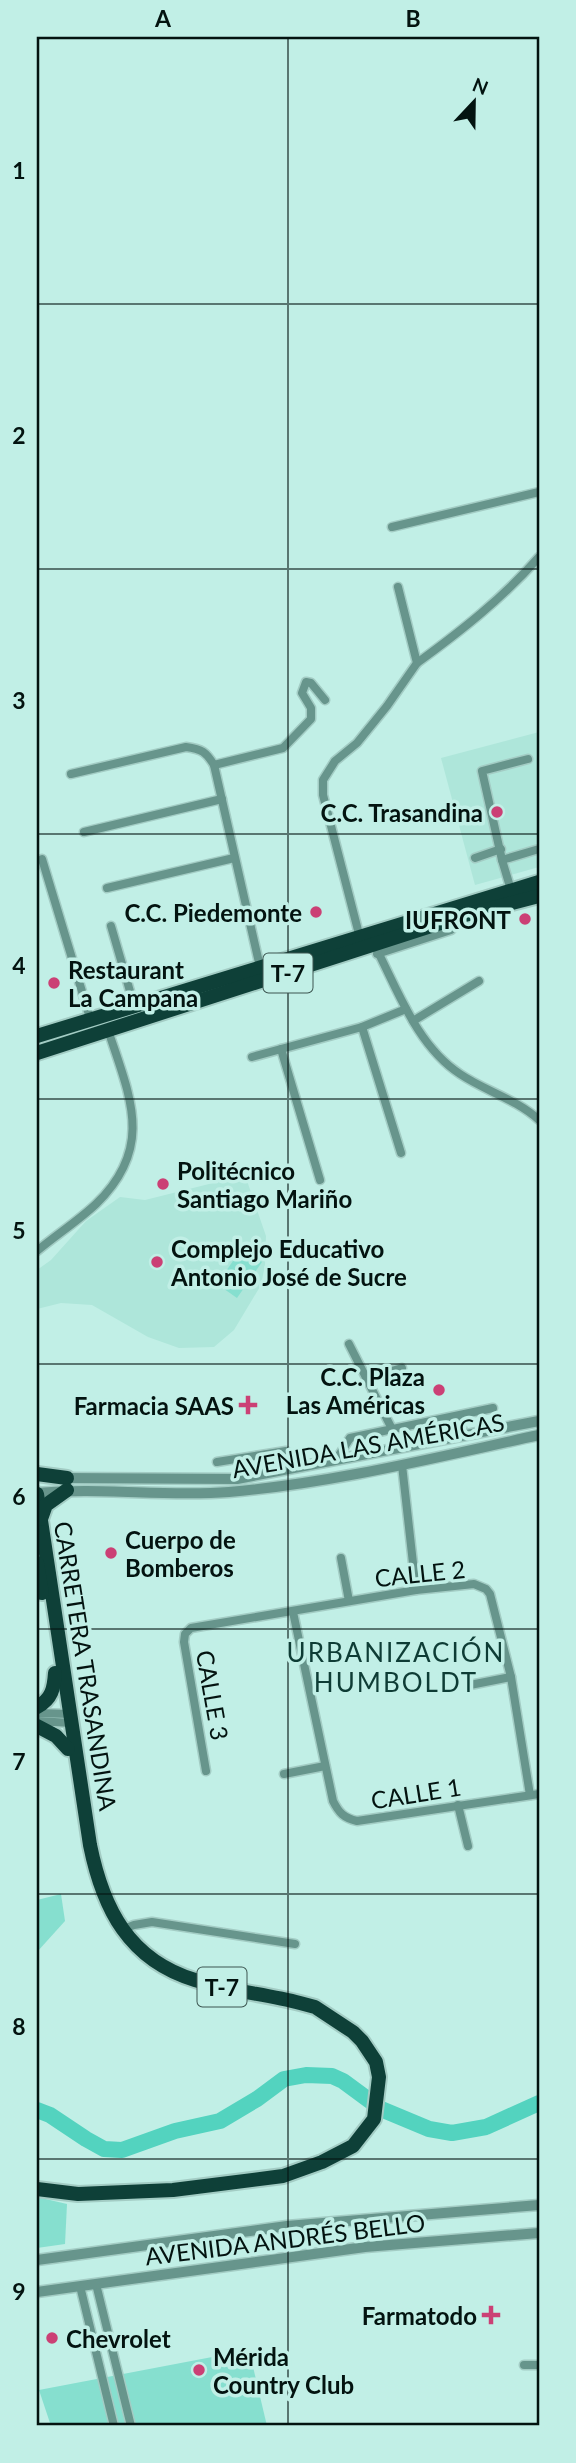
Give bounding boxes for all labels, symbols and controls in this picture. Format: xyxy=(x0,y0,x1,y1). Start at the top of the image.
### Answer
text: A xyxy=(154,4,172,32)
text: B xyxy=(405,4,421,32)
north arrow xyxy=(440,66,510,136)
text: N xyxy=(469,72,492,99)
text: 1 xyxy=(12,156,26,184)
text: 2 xyxy=(12,421,26,449)
text: 3 xyxy=(12,686,26,714)
place label: C.C. Trasandina xyxy=(321,798,483,827)
marker: C.C. Trasandina xyxy=(489,804,505,820)
place label: C.C. Piedemonte xyxy=(124,898,302,927)
marker: C.C. Piedemonte xyxy=(308,904,324,920)
place label: IUFRONT xyxy=(405,905,512,934)
marker: IUFRONT xyxy=(517,911,533,927)
text: 4 xyxy=(12,951,26,979)
road number: T-7 xyxy=(264,954,312,992)
place label: Restaurant La Campana xyxy=(68,955,198,1012)
marker: Restaurant La Campana xyxy=(46,975,62,991)
place label: Politécnico Santiago Mariño xyxy=(177,1156,352,1213)
marker: Politécnico Santiago Mariño xyxy=(155,1176,171,1192)
text: 5 xyxy=(12,1216,26,1244)
place label: Complejo Educativo Antonio José de Sucre xyxy=(170,1234,407,1291)
marker: Complejo Educativo Antonio José de Sucre xyxy=(149,1254,165,1270)
place label: C.C. Plaza Las Américas xyxy=(286,1362,425,1419)
marker: C.C. Plaza Las Américas xyxy=(431,1382,447,1398)
place label: Farmacia SAAS xyxy=(74,1391,234,1420)
marker: Farmacia SAAS xyxy=(240,1397,256,1413)
street label: AVENIDA LAS AMÉRICAS xyxy=(230,1407,506,1483)
text: 6 xyxy=(12,1482,26,1510)
street label: CARRETERA TRASANDINA xyxy=(49,1519,123,1813)
place label: Cuerpo de Bomberos xyxy=(125,1525,236,1582)
marker: Cuerpo de Bomberos xyxy=(103,1545,119,1561)
street label: CALLE 2 xyxy=(373,1554,467,1592)
district label: URBANIZACIÓN HUMBOLDT xyxy=(287,1636,505,1698)
street label: CALLE 3 xyxy=(191,1648,235,1742)
text: 7 xyxy=(12,1747,26,1775)
street label: CALLE 1 xyxy=(369,1772,463,1814)
road number: T-7 xyxy=(198,1968,246,2006)
text: 8 xyxy=(12,2012,26,2040)
street label: AVENIDA ANDRÉS BELLO xyxy=(143,2207,427,2271)
text: 9 xyxy=(12,2277,26,2305)
place label: Farmatodo xyxy=(362,2301,477,2330)
marker: Farmatodo xyxy=(483,2307,499,2323)
place label: Chevrolet xyxy=(66,2324,171,2353)
marker: Chevrolet xyxy=(44,2330,60,2346)
place label: Mérida Country Club xyxy=(213,2342,354,2399)
marker: Mérida Country Club xyxy=(191,2362,207,2378)

